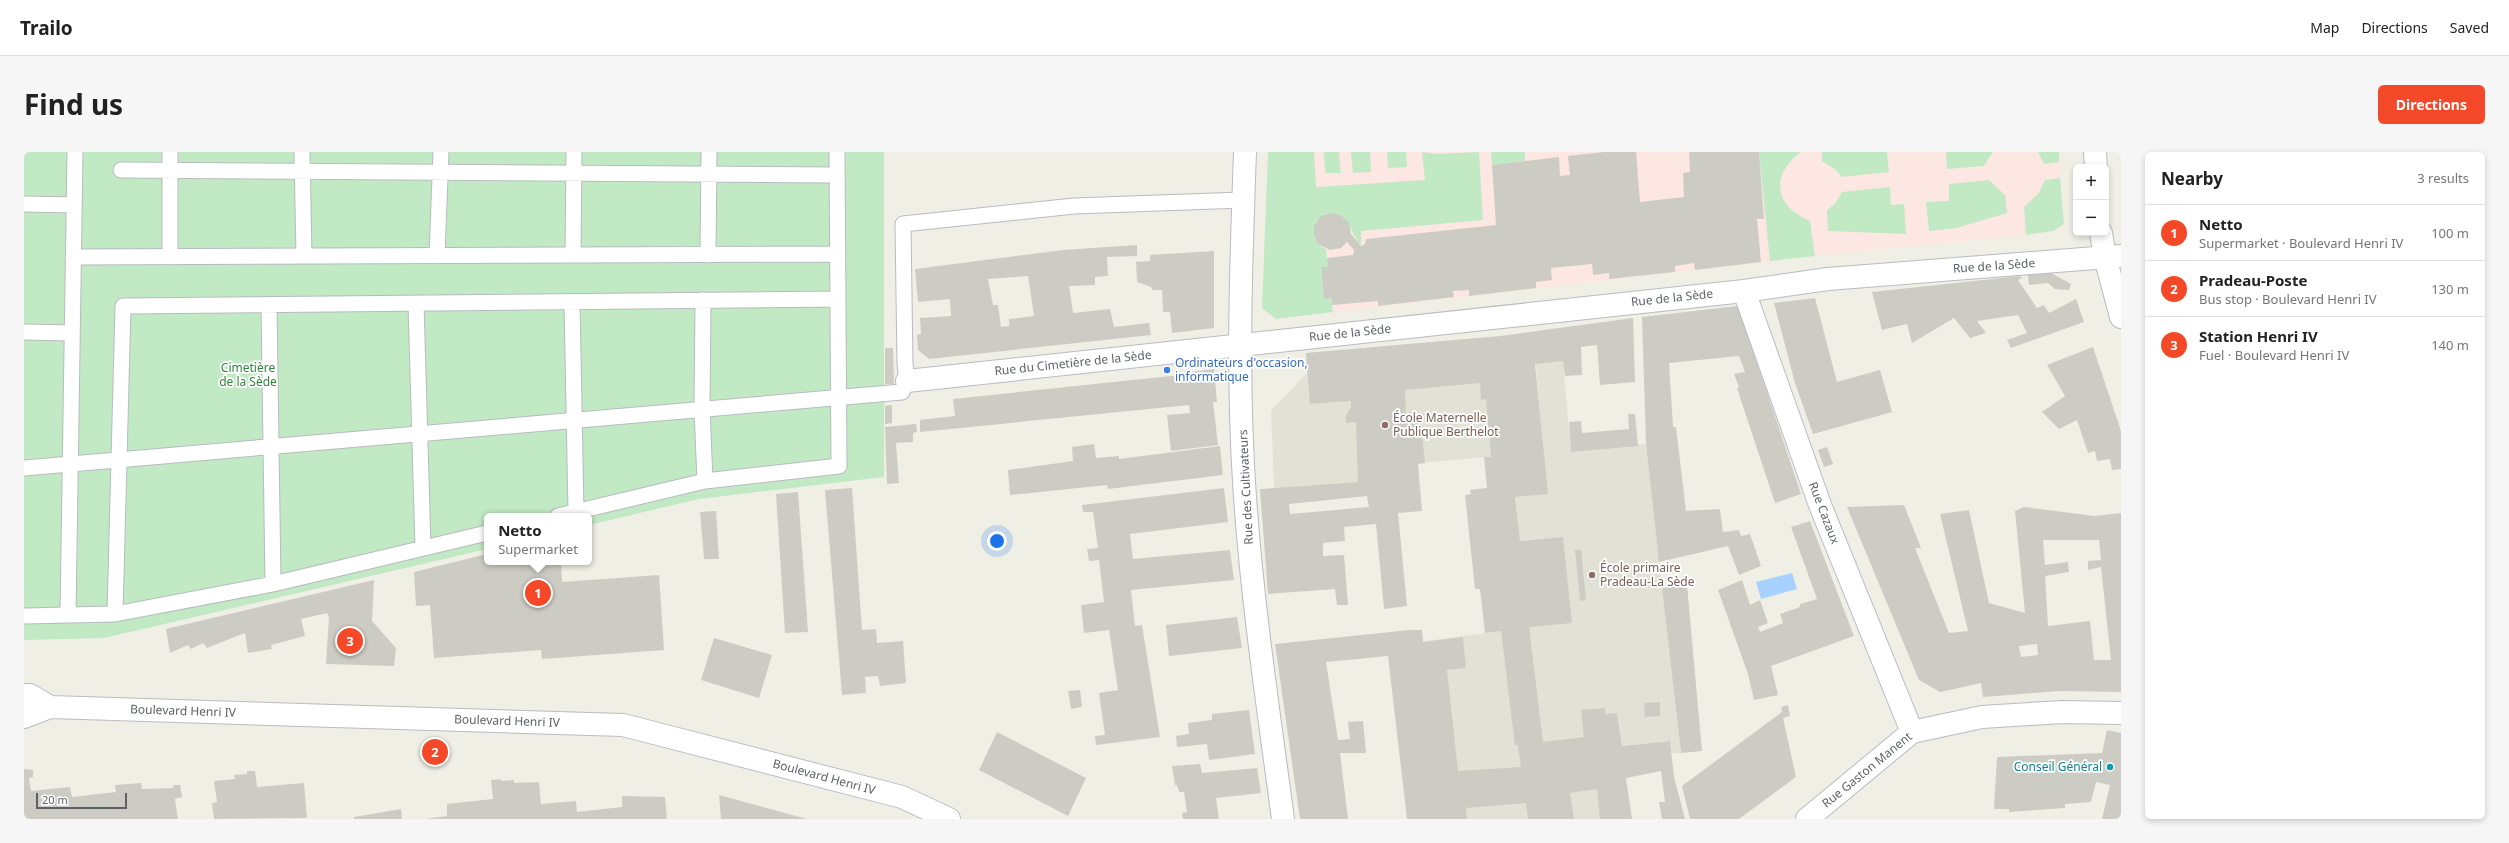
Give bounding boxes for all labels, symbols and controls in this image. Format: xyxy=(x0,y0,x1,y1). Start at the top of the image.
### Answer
text: Trailo xyxy=(20,15,73,41)
text: Map xyxy=(2310,18,2339,37)
text: Directions xyxy=(2361,18,2428,37)
text: Saved xyxy=(2450,18,2489,37)
text: Find us xyxy=(24,85,123,123)
button: Directions xyxy=(2378,85,2485,124)
map controls xyxy=(2073,164,2109,236)
button: + xyxy=(2073,164,2109,200)
text: Nearby xyxy=(2161,167,2223,190)
text: 3 results xyxy=(2417,169,2469,187)
button: − xyxy=(2073,200,2109,236)
text: Netto xyxy=(2199,214,2243,234)
text: 1 xyxy=(2170,224,2178,242)
text: 100 m xyxy=(2431,224,2469,242)
text: Supermarket · Boulevard Henri IV xyxy=(2199,234,2403,252)
street label: Rue de la Sède xyxy=(1952,254,2036,277)
text: Pradeau-Poste xyxy=(2199,270,2307,290)
text: 2 xyxy=(2170,280,2178,298)
text: 130 m xyxy=(2431,280,2469,298)
street label: Rue de la Sède xyxy=(1630,285,1714,310)
text: Bus stop · Boulevard Henri IV xyxy=(2199,290,2377,308)
street label: Rue de la Sède xyxy=(1308,320,1392,345)
text: Station Henri IV xyxy=(2199,326,2318,346)
text: 3 xyxy=(2170,336,2178,354)
text: 140 m xyxy=(2431,336,2469,354)
street label: Rue du Cimetière de la Sède xyxy=(994,346,1153,379)
text: Fuel · Boulevard Henri IV xyxy=(2199,346,2349,364)
place label: Ordinateurs d'occasion, informatique xyxy=(1175,354,1308,385)
park label: Cimetière de la Sède xyxy=(219,359,277,390)
marker: Ordinateurs d'occasion, informatique xyxy=(1162,365,1172,375)
place label: École Maternelle Publique Berthelot xyxy=(1393,409,1499,440)
marker: École Maternelle Publique Berthelot xyxy=(1380,420,1390,430)
street label: Rue des Cultivateurs xyxy=(1234,429,1257,545)
street label: Rue Cazaux xyxy=(1805,479,1844,547)
popup xyxy=(484,513,592,565)
text: Netto xyxy=(498,520,542,540)
your location xyxy=(987,531,1007,551)
text: Supermarket xyxy=(498,540,578,558)
place label: École primaire Pradeau-La Sède xyxy=(1600,559,1695,590)
marker: École primaire Pradeau-La Sède xyxy=(1587,570,1597,580)
pin: 1 xyxy=(525,578,551,608)
pin: 3 xyxy=(337,626,363,656)
street label: Boulevard Henri IV xyxy=(130,700,237,721)
street label: Boulevard Henri IV xyxy=(454,710,561,731)
street label: Rue Gaston Manent xyxy=(1818,727,1916,811)
pin: 2 xyxy=(422,737,448,767)
street label: Boulevard Henri IV xyxy=(771,755,878,799)
place label: Conseil Général xyxy=(2014,758,2102,775)
marker: Conseil Général xyxy=(2105,762,2115,772)
scale bar xyxy=(36,791,127,810)
text: 20 m xyxy=(42,792,68,807)

